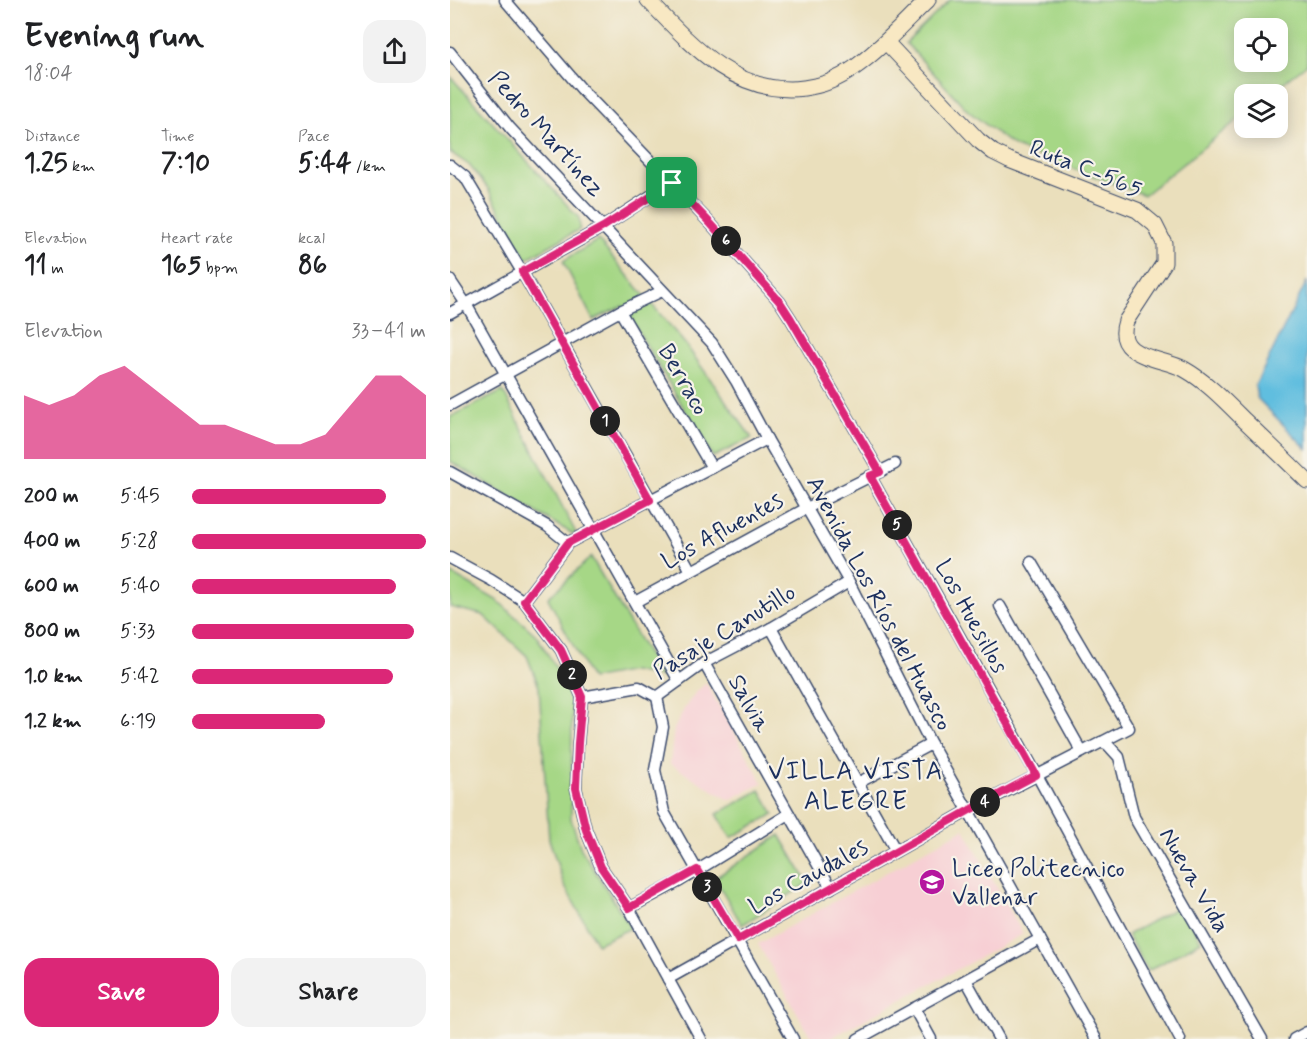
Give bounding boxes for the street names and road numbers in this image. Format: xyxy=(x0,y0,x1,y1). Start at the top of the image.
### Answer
street label: Pedro Martínez xyxy=(481,64,611,204)
street label: Ruta C-565 xyxy=(1025,133,1146,206)
street label: Berraco xyxy=(650,338,716,421)
street label: Avenida Los Ríos del Huasco xyxy=(798,471,959,736)
street label: Los Afluentes xyxy=(656,485,789,578)
street label: Los Huesillos xyxy=(927,554,1015,679)
street label: Pasaje Canutillo xyxy=(648,577,802,687)
street label: Salvia xyxy=(720,669,777,739)
street label: Nueva Vida xyxy=(1151,823,1236,939)
street label: Los Caudales xyxy=(743,832,874,923)

